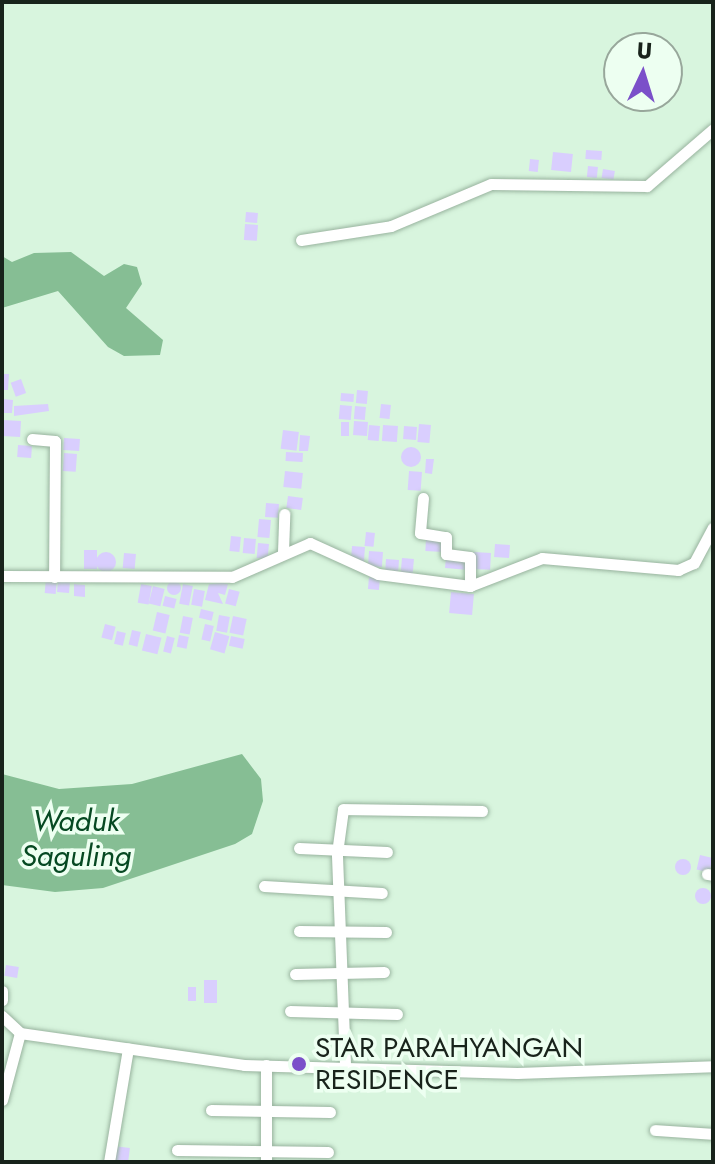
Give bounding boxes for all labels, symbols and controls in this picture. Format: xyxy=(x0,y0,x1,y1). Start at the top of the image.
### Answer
north arrow xyxy=(603,32,683,112)
text: U xyxy=(636,34,653,67)
water label: Waduk Saguling xyxy=(21,803,131,874)
place label: STAR PARAHYANGAN RESIDENCE xyxy=(315,1031,583,1097)
marker: STAR PARAHYANGAN RESIDENCE xyxy=(290,1055,308,1073)

